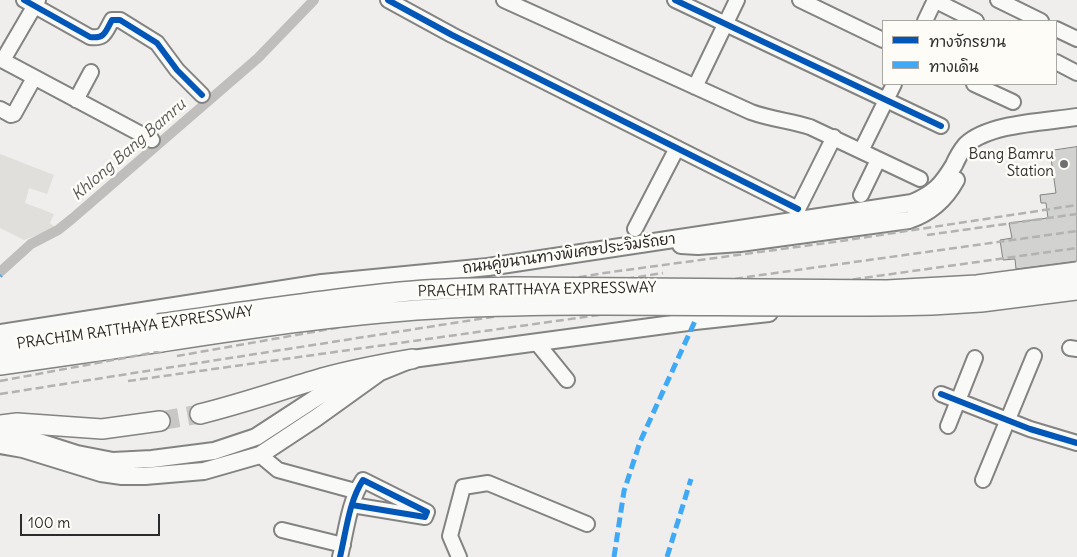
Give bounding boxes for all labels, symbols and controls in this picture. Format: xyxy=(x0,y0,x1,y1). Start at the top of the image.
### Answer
legend xyxy=(882,20,1057,85)
text: ทางจักรยาน xyxy=(929,32,1006,51)
text: ทางเดิน xyxy=(929,57,979,76)
water label: Khlong Bang Bamru xyxy=(68,95,190,205)
place label: Bang Bamru Station xyxy=(969,146,1054,181)
marker: Bang Bamru Station xyxy=(1058,158,1070,170)
street label: ถนนคู่ขนานทางพิเศษประจิมรัถยา xyxy=(461,230,677,278)
street label: PRACHIM RATTHAYA EXPRESSWAY xyxy=(418,279,656,301)
street label: PRACHIM RATTHAYA EXPRESSWAY xyxy=(16,302,254,354)
scale bar xyxy=(22,504,162,536)
text: 100 m xyxy=(28,513,70,532)

